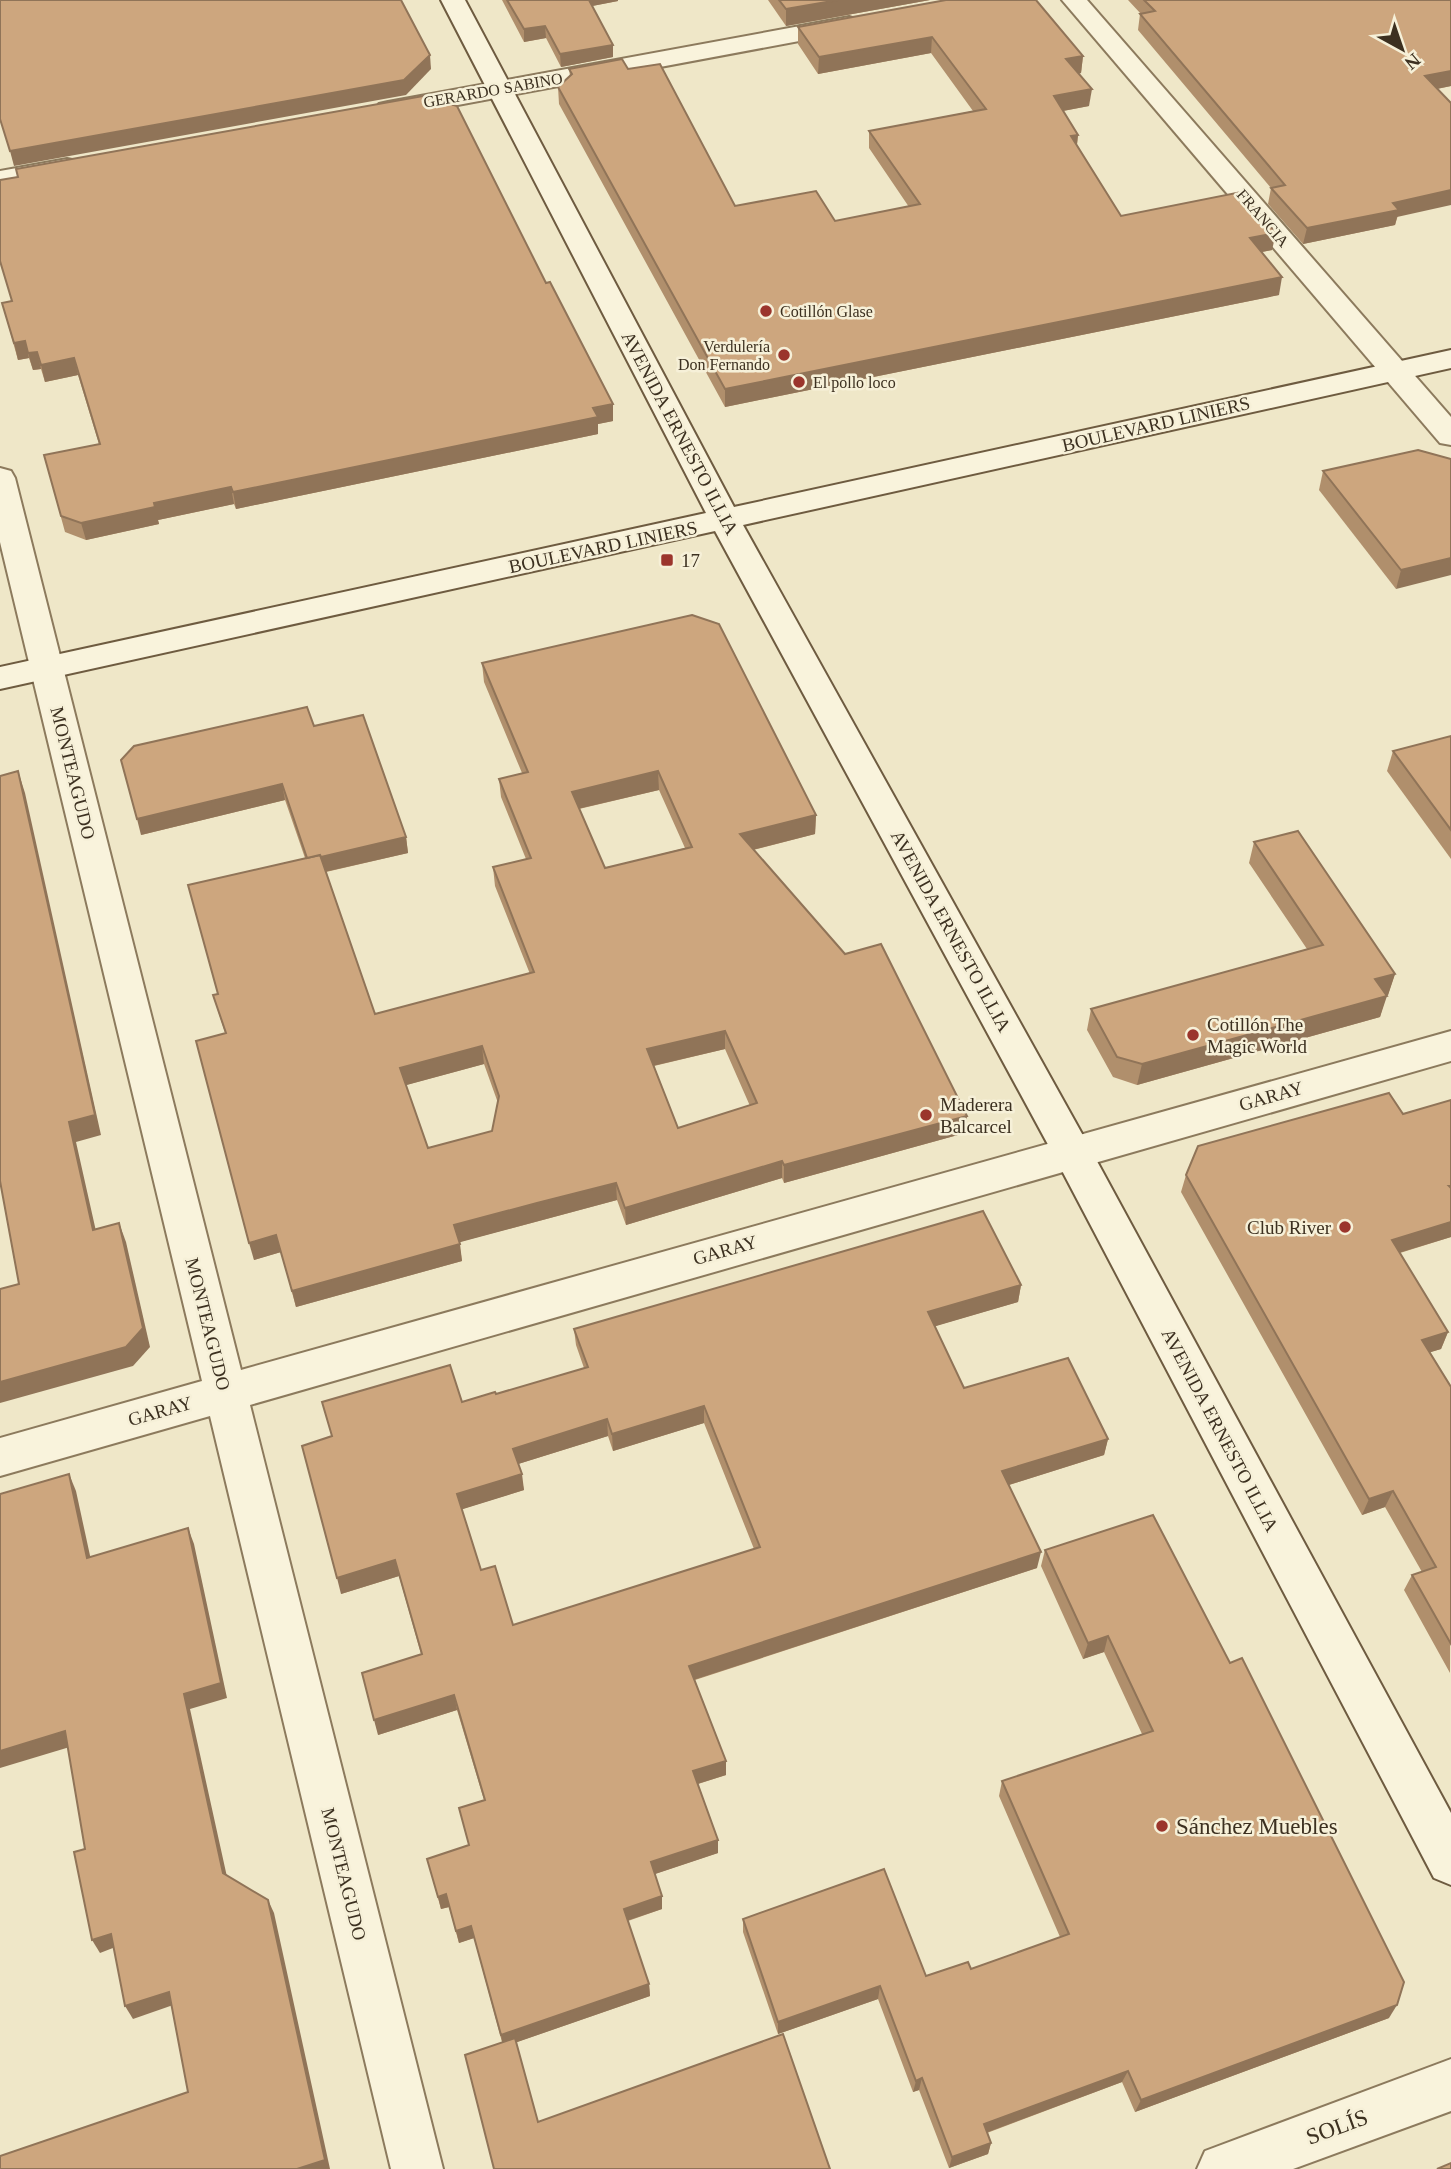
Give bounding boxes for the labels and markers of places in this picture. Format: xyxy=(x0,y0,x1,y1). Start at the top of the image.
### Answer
marker: Cotillón Glase xyxy=(758,303,774,319)
place label: Cotillón Glase xyxy=(780,303,873,320)
place label: Verdulería Don Fernando xyxy=(678,338,770,373)
marker: Verdulería Don Fernando xyxy=(776,347,792,363)
marker: El pollo loco xyxy=(791,374,807,390)
place label: El pollo loco xyxy=(813,374,896,392)
place label: 17 xyxy=(681,550,700,571)
marker: 17 xyxy=(659,552,675,568)
place label: Cotillón The Magic World xyxy=(1207,1014,1307,1057)
marker: Cotillón The Magic World xyxy=(1185,1027,1201,1043)
place label: Maderera Balcarcel xyxy=(940,1094,1013,1137)
marker: Maderera Balcarcel xyxy=(918,1107,934,1123)
place label: Club River xyxy=(1247,1217,1332,1238)
marker: Club River xyxy=(1337,1219,1353,1235)
place label: Sánchez Muebles xyxy=(1176,1814,1338,1839)
marker: Sánchez Muebles xyxy=(1154,1818,1170,1834)

